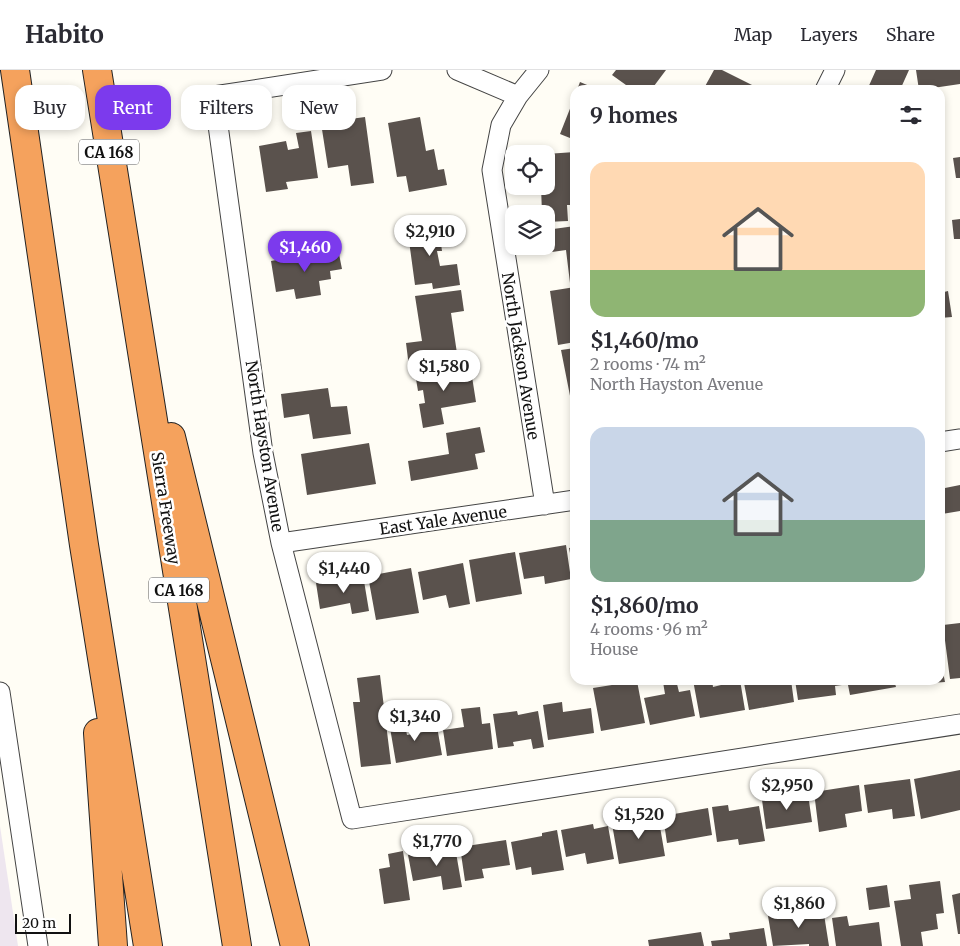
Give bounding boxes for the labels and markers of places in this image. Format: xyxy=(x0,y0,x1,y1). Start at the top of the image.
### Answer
pin: $2,910 xyxy=(389,214,471,257)
pin: $1,460 xyxy=(264,230,346,273)
pin: $1,580 xyxy=(403,350,485,392)
pin: $1,440 xyxy=(303,552,385,594)
pin: $1,340 xyxy=(374,700,456,742)
pin: $2,950 xyxy=(746,768,828,811)
pin: $1,520 xyxy=(598,798,680,840)
pin: $1,770 xyxy=(396,824,478,867)
pin: $1,860 xyxy=(758,886,840,929)

